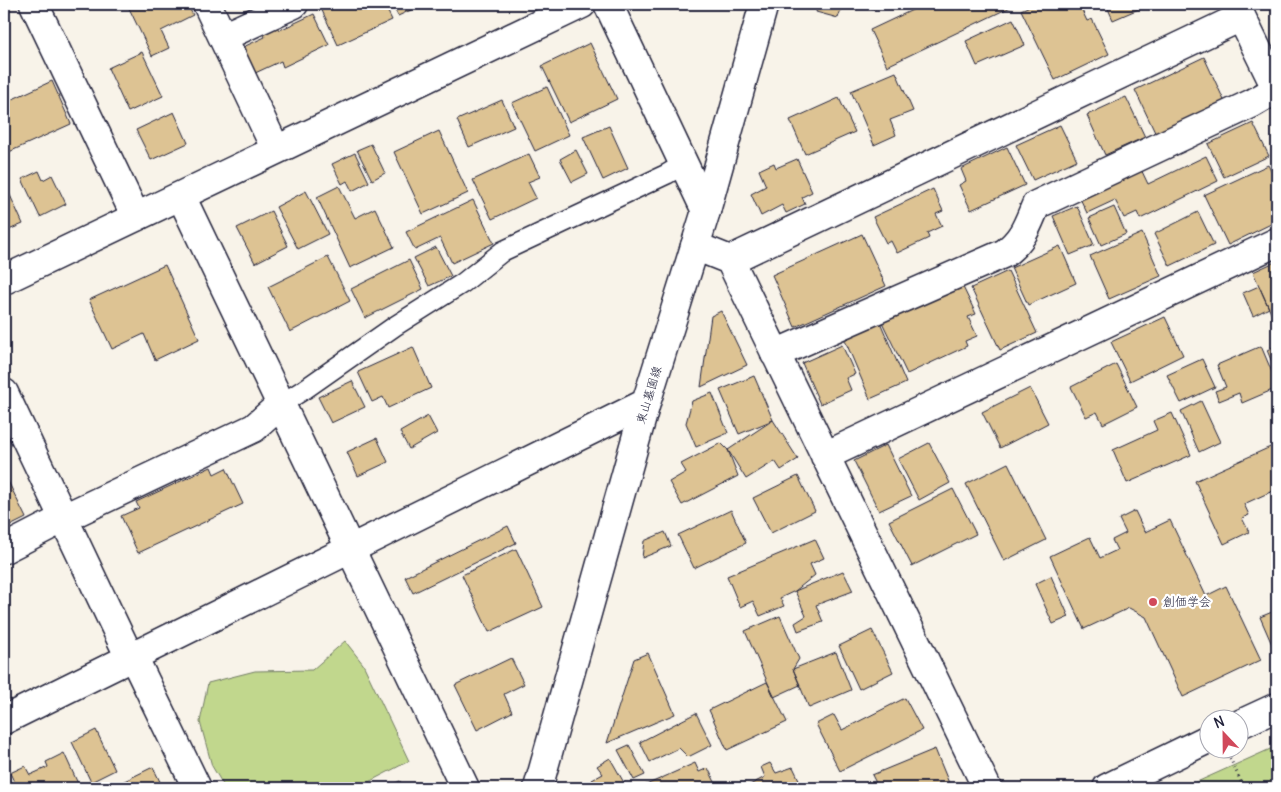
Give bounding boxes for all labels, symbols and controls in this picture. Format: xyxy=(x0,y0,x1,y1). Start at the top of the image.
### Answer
street label: 東山墓園線 xyxy=(633,364,664,426)
place label: 創価学会 xyxy=(1163,594,1211,609)
marker: 創価学会 xyxy=(1147,596,1159,608)
north arrow xyxy=(1198,710,1248,760)
text: N xyxy=(1211,712,1227,732)

